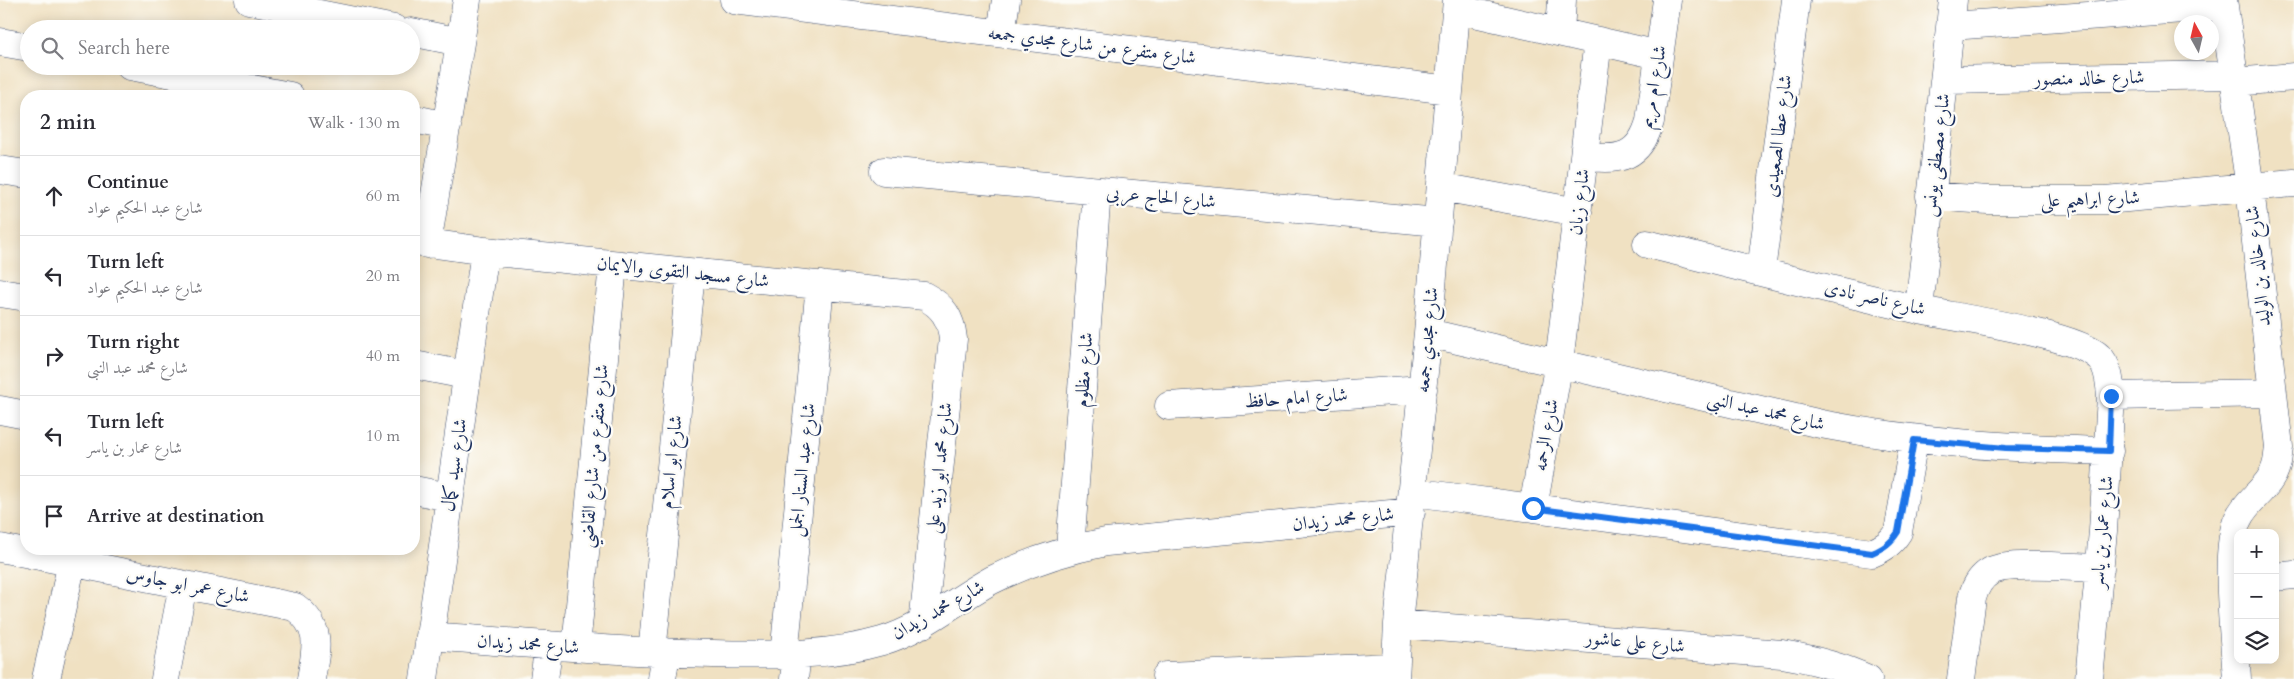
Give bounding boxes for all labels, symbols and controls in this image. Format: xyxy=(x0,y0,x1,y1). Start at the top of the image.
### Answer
north arrow xyxy=(2174,15,2219,60)
street label: شارع متفرع من شارع مجدي جمعه xyxy=(986,19,1198,73)
search box xyxy=(20,20,420,75)
icon: search xyxy=(38,34,66,62)
text: Search here xyxy=(78,35,170,61)
street label: شارع ام مريم xyxy=(1633,43,1676,131)
street label: شارع خالد منصور xyxy=(2031,64,2145,94)
street label: شارع عطا الصعيدى xyxy=(1758,73,1800,199)
street label: شارع مصطفى يونس xyxy=(1916,92,1958,219)
text: 2 min xyxy=(40,108,96,137)
text: Walk · 130 m xyxy=(308,112,400,134)
street label: شارع زيان xyxy=(1562,167,1598,237)
text: Continue xyxy=(87,169,169,195)
street label: شارع الحاج عربى xyxy=(1105,179,1217,219)
icon: ahead xyxy=(40,182,68,210)
street label: شارع ابراهيم على xyxy=(2040,184,2140,220)
text: 60 m xyxy=(366,185,400,207)
text: شارع عبد الحكيم عواد xyxy=(87,197,203,219)
street label: شارع خالد بن الوليد xyxy=(2239,204,2279,328)
text: Turn left xyxy=(87,249,164,275)
street label: شارع مسجد التقوى والايمان xyxy=(595,250,771,296)
icon: left xyxy=(40,262,68,290)
text: 20 m xyxy=(366,265,400,287)
street label: شارع ناصر نادى xyxy=(1822,274,1928,324)
text: شارع عبد الحكيم عواد xyxy=(87,277,203,299)
street label: شارع مجدي جمعه xyxy=(1409,286,1447,394)
text: Turn right xyxy=(87,329,179,355)
street label: شارع مظلوم xyxy=(1068,331,1103,409)
icon: right xyxy=(40,342,68,370)
text: 40 m xyxy=(366,345,400,367)
text: شارع محمد عبد النبى xyxy=(87,357,188,379)
street label: شارع متفرع من شارع القاضي xyxy=(573,363,619,549)
street label: شارع امام حافظ xyxy=(1244,381,1349,418)
street label: شارع محمد عبد النبى xyxy=(1704,385,1827,439)
route end xyxy=(2100,385,2123,408)
street label: شارع الرحمه xyxy=(1527,397,1567,474)
street label: شارع محمد ابو زيد على xyxy=(919,401,961,535)
street label: شارع عبد الستار الجمل xyxy=(782,402,824,538)
text: Turn left xyxy=(87,409,164,435)
street label: شارع ابو اسلام xyxy=(653,414,692,510)
street label: شارع سيد كمال xyxy=(435,417,475,514)
icon: left xyxy=(40,422,68,450)
text: 10 m xyxy=(366,425,400,447)
text: شارع عمار بن ياسر xyxy=(87,437,182,459)
street label: شارع عمار بن ياسر xyxy=(2084,475,2122,592)
route start xyxy=(1522,497,1545,520)
street label: شارع محمد زيدان xyxy=(1291,501,1396,539)
icon: arrive xyxy=(40,502,68,530)
text: Arrive at destination xyxy=(87,503,264,529)
map controls xyxy=(2234,529,2279,664)
button: + xyxy=(2234,529,2279,574)
street label: شارع عمر ابو جاوس xyxy=(124,560,252,612)
street label: شارع محمد زيدان xyxy=(887,574,990,648)
button: − xyxy=(2234,574,2279,619)
button: layers xyxy=(2234,619,2279,664)
street label: شارع على عاشور xyxy=(1582,625,1686,661)
street label: شارع محمد زيدان xyxy=(476,627,580,663)

